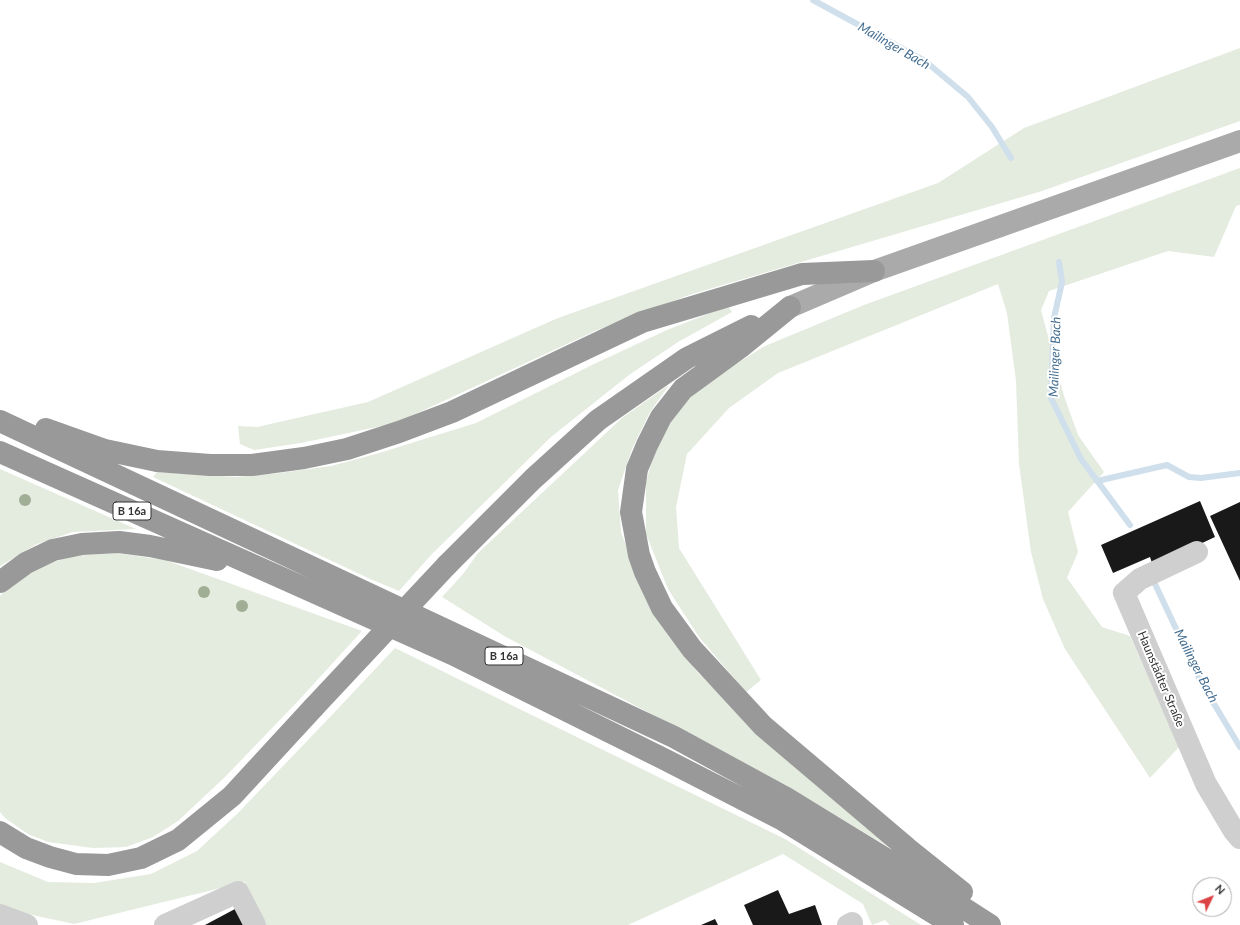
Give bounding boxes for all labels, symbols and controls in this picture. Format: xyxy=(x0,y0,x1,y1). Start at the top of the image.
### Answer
water label: Mailinger Bach xyxy=(855,19,933,73)
water label: Mailinger Bach xyxy=(1046,317,1064,397)
road number: B 16a xyxy=(113,502,151,520)
water label: Mailinger Bach xyxy=(1171,627,1221,705)
street label: Haunstädter Straße xyxy=(1134,629,1188,729)
road number: B 16a xyxy=(485,647,523,665)
north arrow xyxy=(1192,877,1232,917)
text: N xyxy=(1213,882,1228,897)

